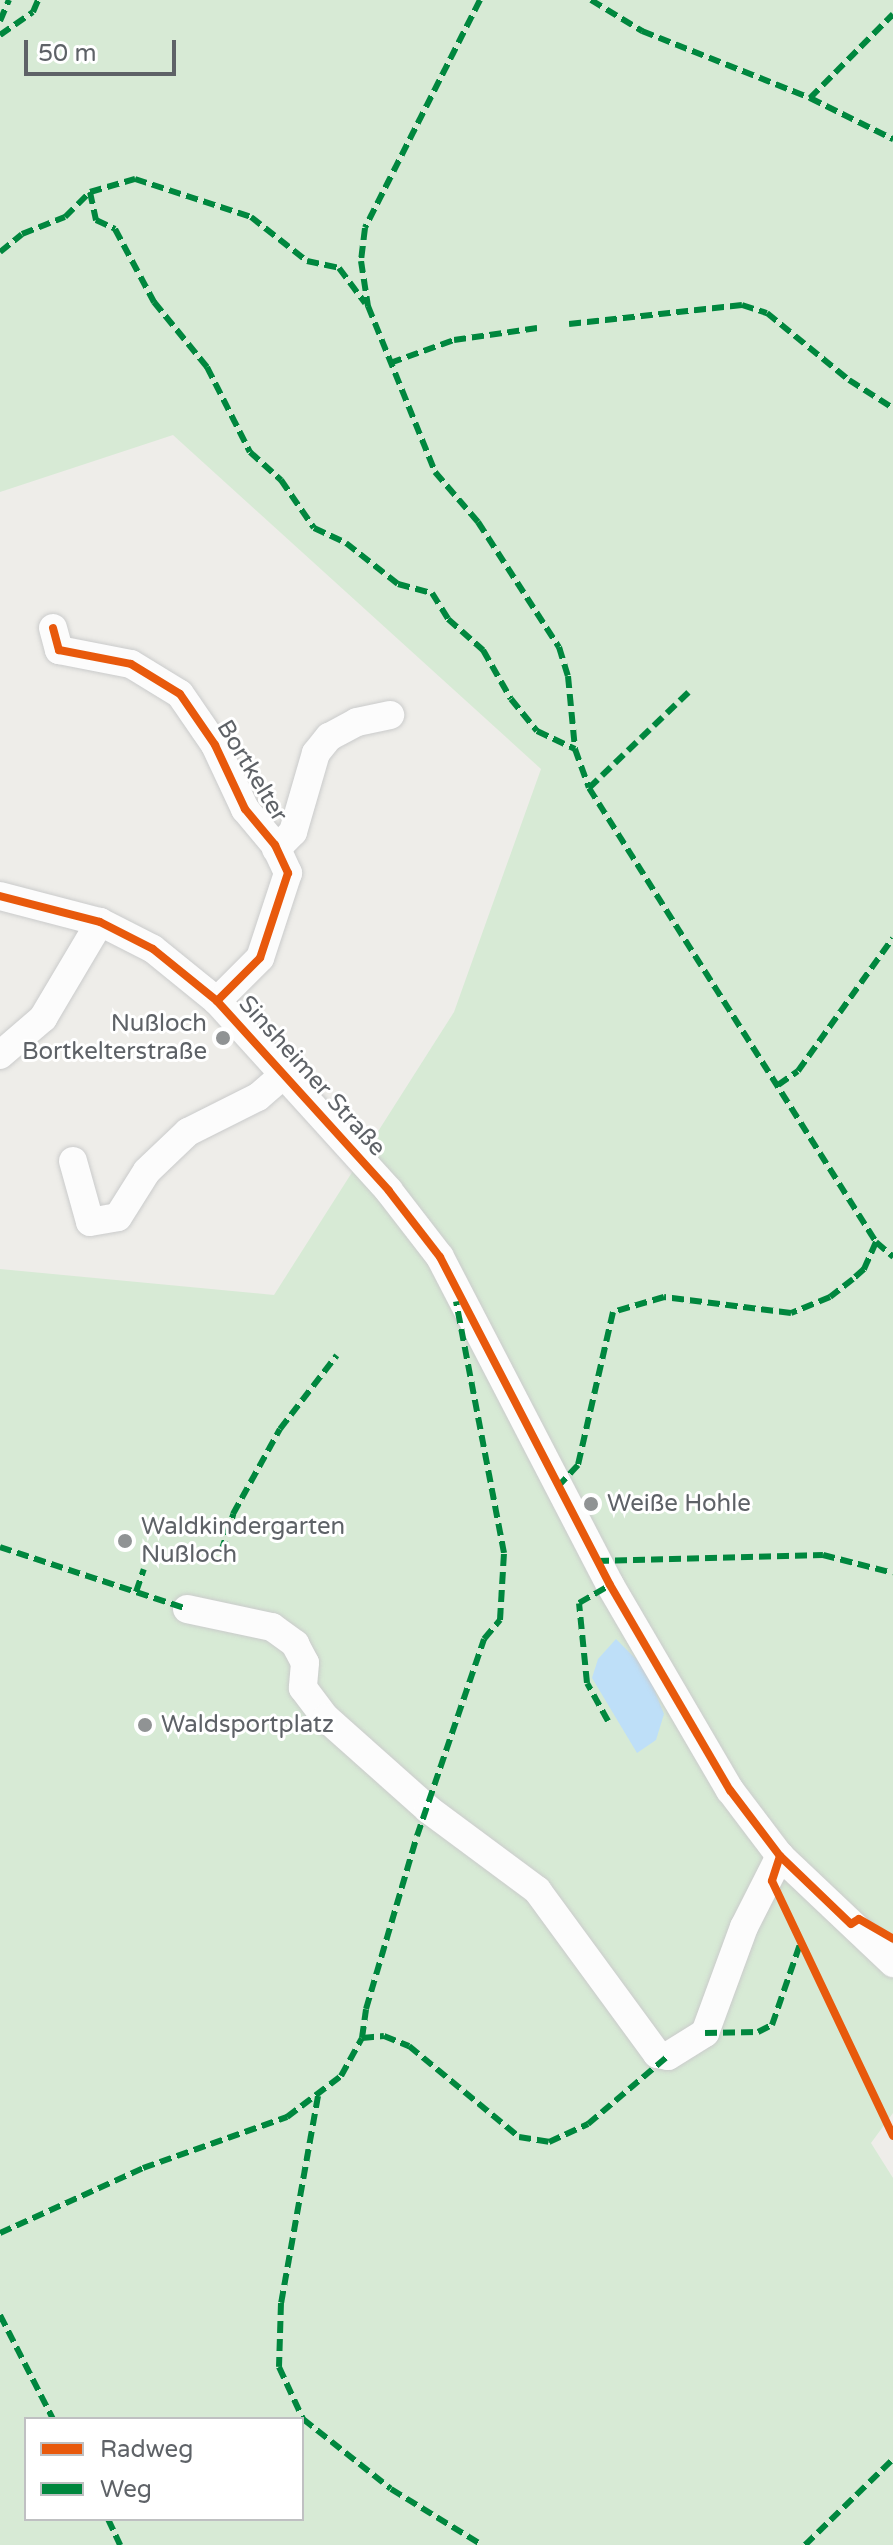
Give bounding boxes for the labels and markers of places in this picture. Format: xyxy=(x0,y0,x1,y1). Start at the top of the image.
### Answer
place label: Nußloch Bortkelterstraße xyxy=(22,1010,207,1066)
marker: Nußloch Bortkelterstraße xyxy=(214,1029,232,1047)
place label: Weiße Hohle xyxy=(607,1490,751,1518)
marker: Weiße Hohle xyxy=(582,1495,600,1513)
place label: Waldkindergarten Nußloch xyxy=(141,1513,345,1569)
marker: Waldkindergarten Nußloch xyxy=(116,1532,134,1550)
place label: Waldsportplatz xyxy=(161,1711,334,1739)
marker: Waldsportplatz xyxy=(136,1716,154,1734)

